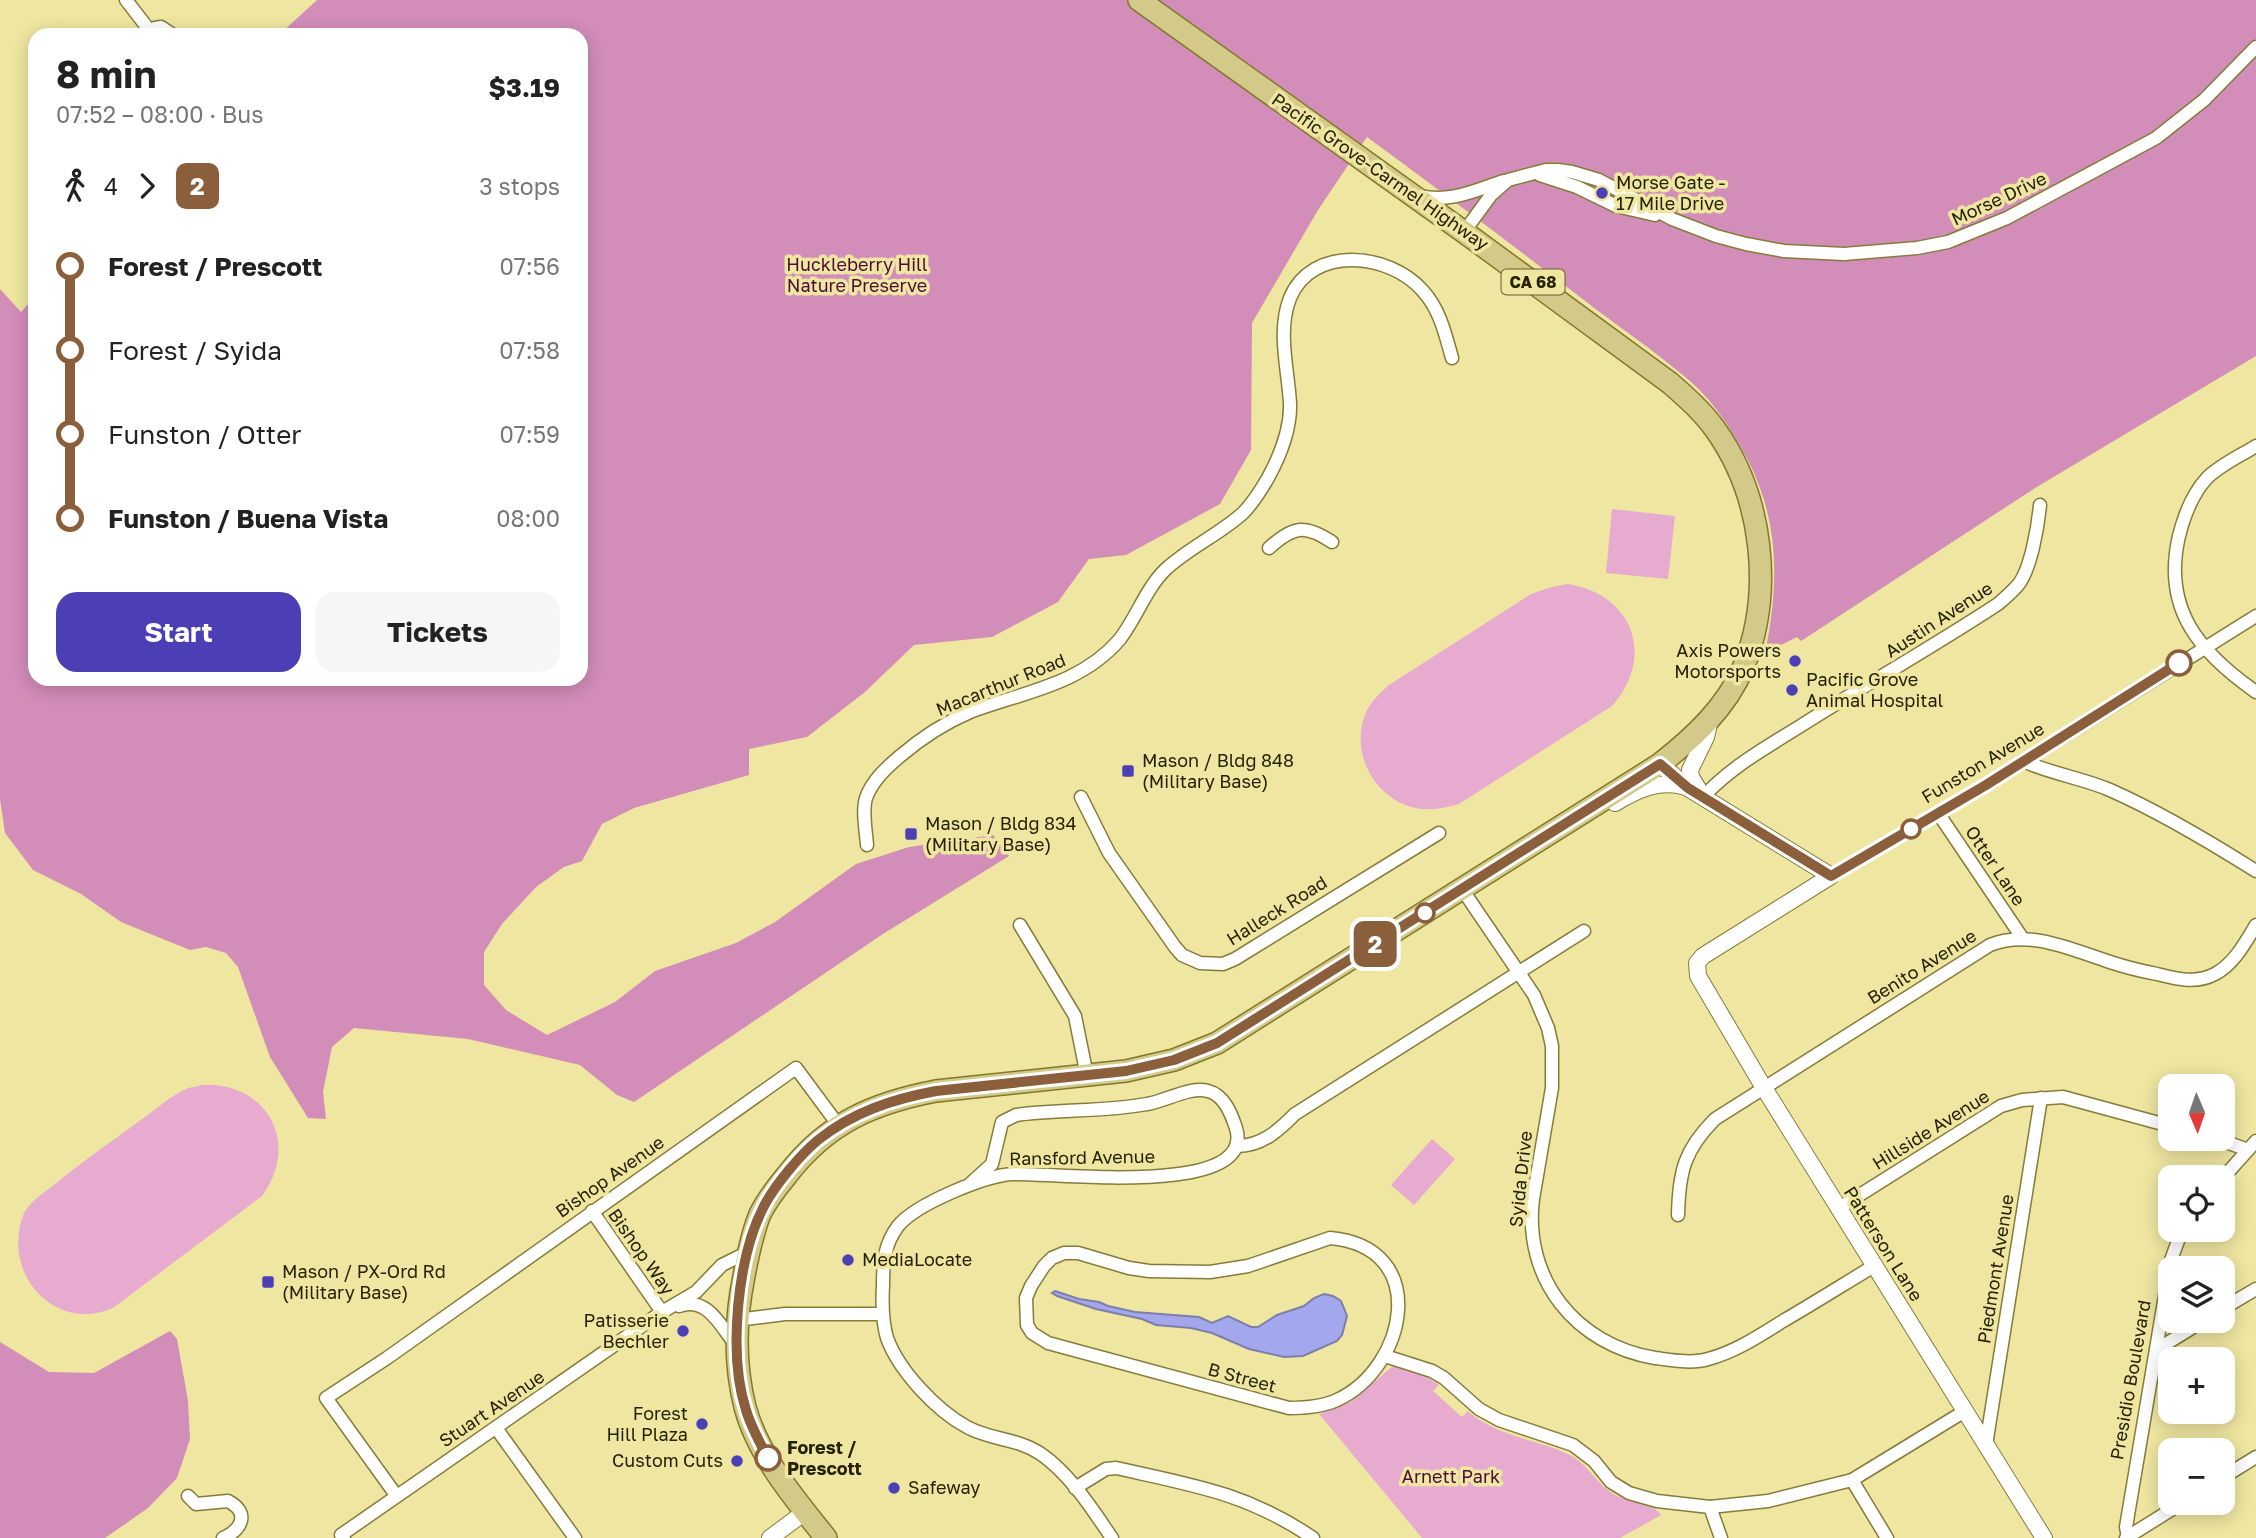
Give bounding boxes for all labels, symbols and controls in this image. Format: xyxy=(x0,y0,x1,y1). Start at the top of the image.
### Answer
text: 8 min xyxy=(56,51,156,96)
text: $3.19 xyxy=(488,72,560,103)
street label: Pacific Grove-Carmel Highway xyxy=(1268,88,1493,255)
text: 07:52 – 08:00 · Bus xyxy=(56,100,263,128)
street label: Morse Drive xyxy=(1948,166,2050,230)
icon: walk xyxy=(56,167,94,205)
icon: forward xyxy=(128,167,166,205)
text: 2 xyxy=(190,171,205,200)
place label: Morse Gate - 17 Mile Drive xyxy=(1616,171,1726,214)
text: 4 xyxy=(104,172,118,200)
text: 3 stops xyxy=(479,172,560,200)
marker: Morse Gate - 17 Mile Drive xyxy=(1594,185,1610,201)
text: Forest / Prescott xyxy=(108,251,322,282)
text: 07:56 xyxy=(499,252,560,280)
park label: Huckleberry Hill Nature Preserve xyxy=(786,253,928,296)
road number: CA 68 xyxy=(1502,270,1564,294)
text: Forest / Syida xyxy=(108,335,282,366)
text: 07:58 xyxy=(499,336,560,364)
text: Funston / Otter xyxy=(108,419,301,450)
text: 07:59 xyxy=(499,420,560,448)
text: Funston / Buena Vista xyxy=(108,503,388,534)
text: 08:00 xyxy=(496,504,560,532)
street label: Austin Avenue xyxy=(1881,576,1996,662)
button: Start xyxy=(56,592,301,672)
button: Tickets xyxy=(315,592,560,672)
place label: Axis Powers Motorsports xyxy=(1674,639,1781,682)
street label: Macarthur Road xyxy=(933,648,1069,720)
unlabelled marker xyxy=(2166,650,2192,676)
marker: Axis Powers Motorsports xyxy=(1787,653,1803,669)
place label: Pacific Grove Animal Hospital xyxy=(1806,668,1944,711)
marker: Pacific Grove Animal Hospital xyxy=(1784,682,1800,698)
street label: Funston Avenue xyxy=(1917,717,2048,807)
place label: Mason / Bldg 848 (Military Base) xyxy=(1142,749,1294,792)
marker: Mason / Bldg 848 (Military Base) xyxy=(1120,763,1136,779)
place label: Mason / Bldg 834 (Military Base) xyxy=(925,812,1076,855)
unlabelled marker xyxy=(1901,819,1921,839)
street label: Otter Lane xyxy=(1961,821,2031,910)
marker: Mason / Bldg 834 (Military Base) xyxy=(903,826,919,842)
street label: Halleck Road xyxy=(1222,871,1331,950)
unlabelled marker xyxy=(1415,903,1435,923)
line badge: 2 xyxy=(1352,921,1398,967)
street label: Benito Avenue xyxy=(1863,924,1980,1008)
text: 2 xyxy=(1368,929,1382,958)
north arrow xyxy=(2158,1074,2235,1152)
map controls xyxy=(2158,1074,2235,1515)
street label: Hillside Avenue xyxy=(1868,1084,1993,1174)
street label: Syida Drive xyxy=(1504,1130,1536,1228)
street label: Bishop Avenue xyxy=(551,1131,668,1222)
street label: Ransford Avenue xyxy=(1009,1145,1155,1169)
button: locate xyxy=(2158,1165,2235,1242)
street label: Patterson Lane xyxy=(1840,1182,1928,1305)
street label: Piedmont Avenue xyxy=(1972,1193,2018,1345)
street label: Bishop Way xyxy=(604,1204,680,1299)
place label: MediaLocate xyxy=(862,1248,972,1270)
marker: MediaLocate xyxy=(840,1252,856,1268)
button: layers xyxy=(2158,1256,2235,1333)
place label: Mason / PX-Ord Rd (Military Base) xyxy=(282,1260,446,1303)
marker: Mason / PX-Ord Rd (Military Base) xyxy=(260,1274,276,1290)
street label: Presidio Boulevard xyxy=(2105,1298,2155,1461)
place label: Patisserie Bechler xyxy=(584,1309,669,1352)
marker: Patisserie Bechler xyxy=(675,1323,691,1339)
button: + xyxy=(2158,1347,2235,1424)
street label: B Street xyxy=(1206,1357,1279,1397)
street label: Stuart Avenue xyxy=(435,1365,548,1451)
place label: Forest Hill Plaza xyxy=(606,1402,688,1445)
marker: Forest Hill Plaza xyxy=(694,1416,710,1432)
place label: Forest / Prescott xyxy=(787,1436,862,1479)
button: − xyxy=(2158,1438,2235,1515)
marker: Forest / Prescott xyxy=(755,1445,781,1471)
place label: Custom Cuts xyxy=(612,1449,723,1471)
marker: Custom Cuts xyxy=(729,1453,745,1469)
park label: Arnett Park xyxy=(1402,1465,1500,1487)
place label: Safeway xyxy=(908,1476,980,1498)
marker: Safeway xyxy=(886,1480,902,1496)

